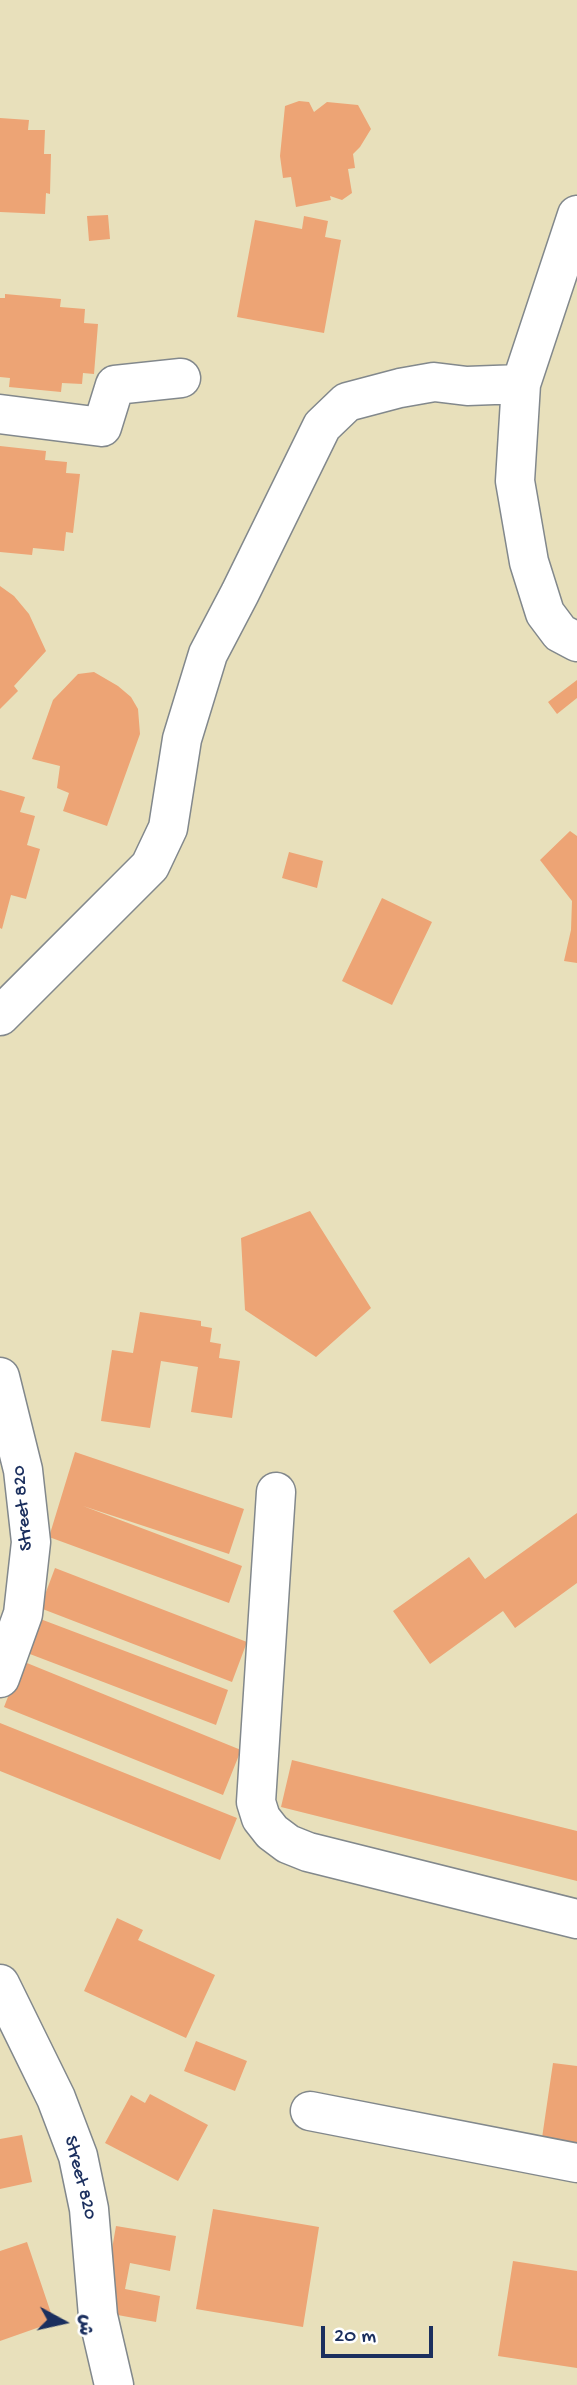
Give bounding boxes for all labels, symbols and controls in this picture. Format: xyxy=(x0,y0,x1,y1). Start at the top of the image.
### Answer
street label: Street 820 xyxy=(9,1464,39,1552)
street label: Street 820 xyxy=(58,2134,100,2222)
north arrow xyxy=(28,2287,98,2357)
scale bar xyxy=(325,2312,437,2356)
text: ش xyxy=(71,2313,97,2337)
text: 20 m xyxy=(334,2325,376,2350)

